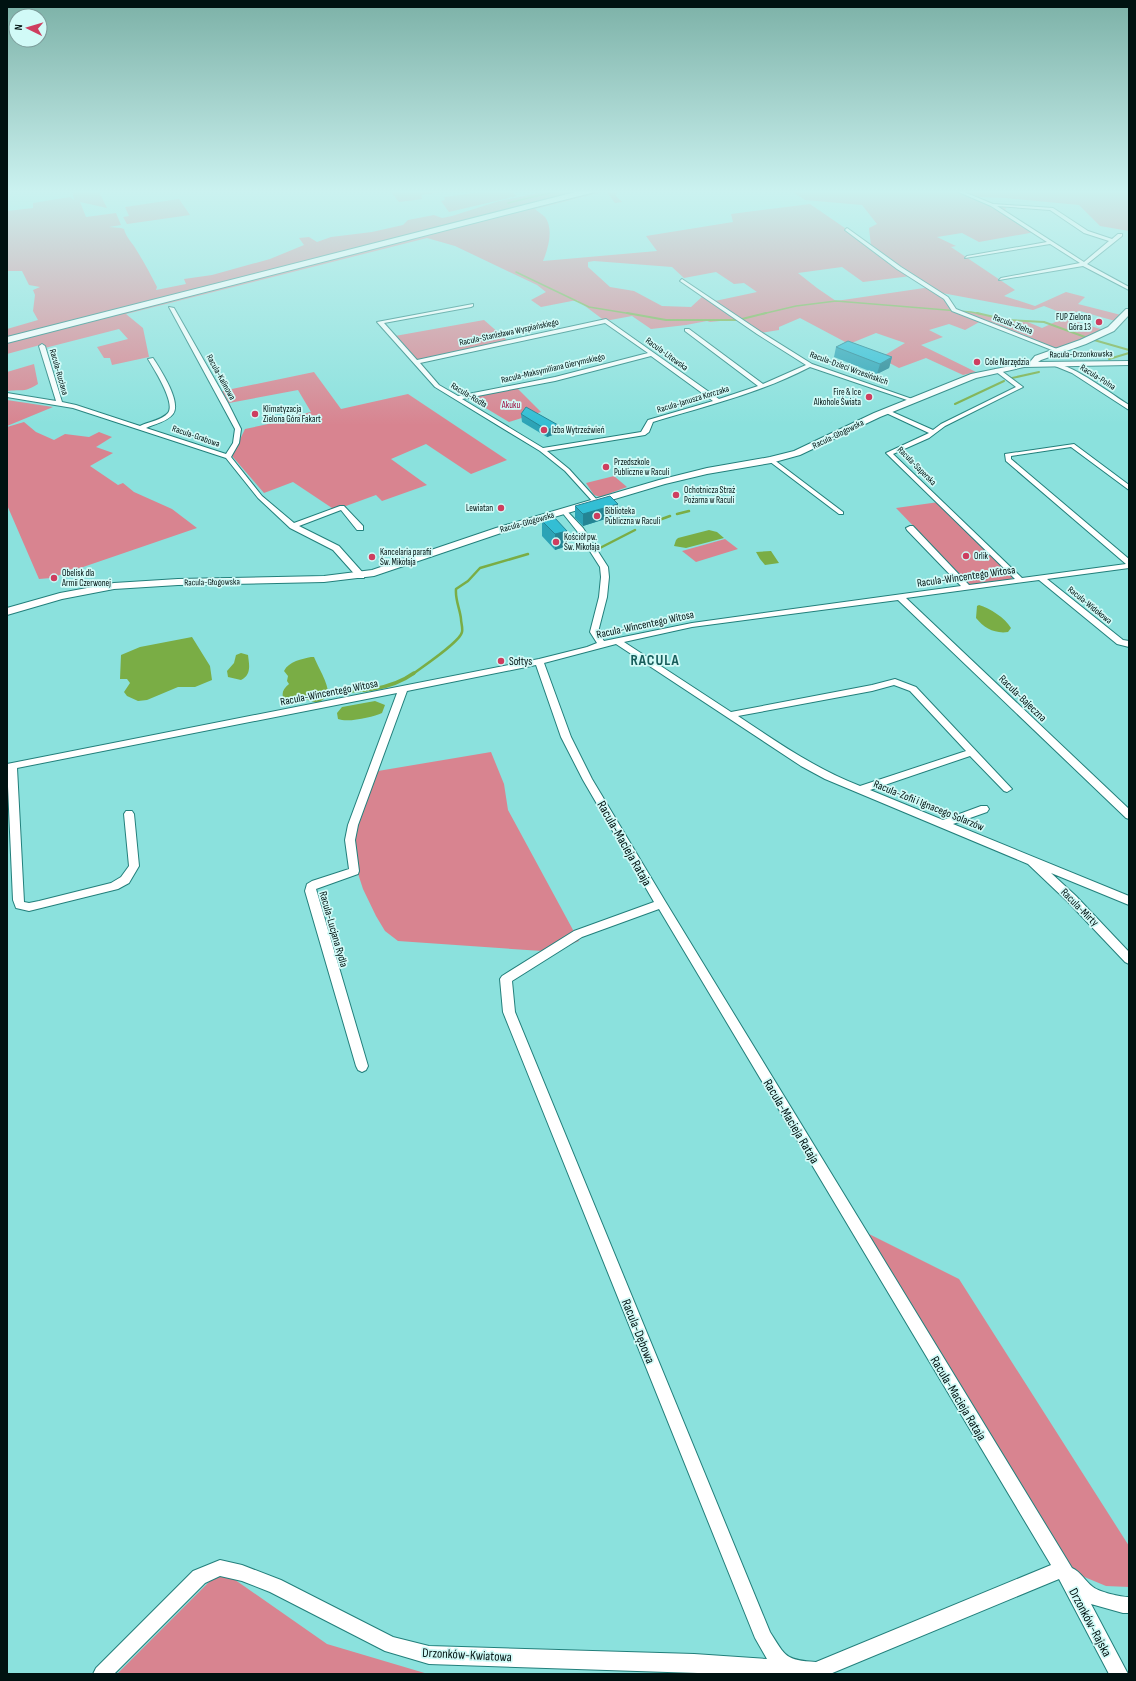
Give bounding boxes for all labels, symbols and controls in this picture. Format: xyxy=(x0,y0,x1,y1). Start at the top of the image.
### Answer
north arrow xyxy=(8,8,48,48)
text: N xyxy=(12,24,25,31)
street label: Racula-Zielna xyxy=(992,312,1034,337)
place label: FUP Zielona Góra 13 xyxy=(1056,312,1091,333)
street label: Racula-Stanisława Wyspiańskiego xyxy=(458,317,560,348)
marker: FUP Zielona Góra 13 xyxy=(1094,317,1104,327)
street label: Racula-Litewska xyxy=(643,335,690,373)
street label: Racula-Ruciana xyxy=(47,348,70,396)
street label: Racula-Drzonkowska xyxy=(1049,348,1113,361)
street label: Racula-Dzieci Wrzesińskich xyxy=(808,349,890,388)
street label: Racula-Maksymiliana Gierymskiego xyxy=(500,351,606,386)
street label: Racula-Kalinowa xyxy=(204,353,238,402)
marker: Cole Narzędzia xyxy=(972,357,982,367)
place label: Cole Narzędzia xyxy=(985,357,1029,368)
street label: Racula-Polna xyxy=(1078,362,1118,393)
street label: Racula-Rodła xyxy=(449,380,489,410)
street label: Racula-Janusza Korczaka xyxy=(656,383,731,416)
place label: Fire & Ice Alkohole Świata xyxy=(813,387,861,408)
marker: Fire & Ice Alkohole Świata xyxy=(864,392,874,402)
park label: Akuku xyxy=(501,400,520,411)
place label: Klimatyzacja Zielona Góra Fakart xyxy=(263,404,321,425)
marker: Klimatyzacja Zielona Góra Fakart xyxy=(250,409,260,419)
street label: Racula-Głogowska xyxy=(811,417,866,452)
street label: Racula-Grabowa xyxy=(171,423,221,450)
marker: Izba Wytrzeźwień xyxy=(539,425,549,435)
place label: Izba Wytrzeźwień xyxy=(552,425,605,436)
street label: Racula-Saperska xyxy=(895,445,938,488)
place label: Przedszkole Publiczne w Raculi xyxy=(614,457,670,478)
marker: Przedszkole Publiczne w Raculi xyxy=(601,462,611,472)
place label: Ochotnicza Straż Pożarna w Raculi xyxy=(684,485,736,506)
marker: Ochotnicza Straż Pożarna w Raculi xyxy=(671,490,681,500)
place label: Lewiatan xyxy=(466,503,493,514)
marker: Lewiatan xyxy=(496,503,506,513)
place label: Biblioteka Publiczna w Raculi xyxy=(605,506,661,527)
street label: Racula-Głogowska xyxy=(499,510,555,535)
marker: Biblioteka Publiczna w Raculi xyxy=(592,511,602,521)
place label: Kościół pw. Św. Mikołaja xyxy=(564,532,600,553)
marker: Kościół pw. Św. Mikołaja xyxy=(551,537,561,547)
place label: Kancelaria parafii Św. Mikołaja xyxy=(380,547,432,568)
marker: Orlik xyxy=(961,551,971,561)
place label: Orlik xyxy=(974,551,989,562)
marker: Kancelaria parafii Św. Mikołaja xyxy=(367,552,377,562)
street label: Racula-Wincentego Witosa xyxy=(916,563,1016,590)
place label: Obelisk dla Armii Czerwonej xyxy=(61,568,111,589)
marker: Obelisk dla Armii Czerwonej xyxy=(49,573,59,583)
street label: Racula-Głogowska xyxy=(184,577,240,588)
street label: Racula-Widokowa xyxy=(1065,584,1114,626)
street label: Racula-Wincentego Witosa xyxy=(595,608,695,641)
district label: RACULA xyxy=(630,651,680,670)
place label: Sołtys xyxy=(509,655,532,668)
marker: Sołtys xyxy=(496,656,506,666)
street label: Racula-Bajeczna xyxy=(996,672,1049,724)
street label: Racula-Wincentego Witosa xyxy=(279,677,379,708)
street label: Racula-Zofii i Ignacego Solarzów xyxy=(872,777,986,834)
street label: Racula-Macieja Rataja xyxy=(593,798,655,889)
street label: Racula-Mirty xyxy=(1058,886,1102,929)
street label: Racula-Lucjana Rydla xyxy=(316,890,351,969)
street label: Racula-Macieja Rataja xyxy=(760,1076,823,1167)
street label: Racula-Dębowa xyxy=(618,1297,658,1366)
street label: Racula-Macieja Rataja xyxy=(927,1353,990,1444)
street label: Drzonków-Rajska xyxy=(1065,1585,1115,1660)
street label: Drzonków-Kwiatowa xyxy=(422,1645,512,1665)

